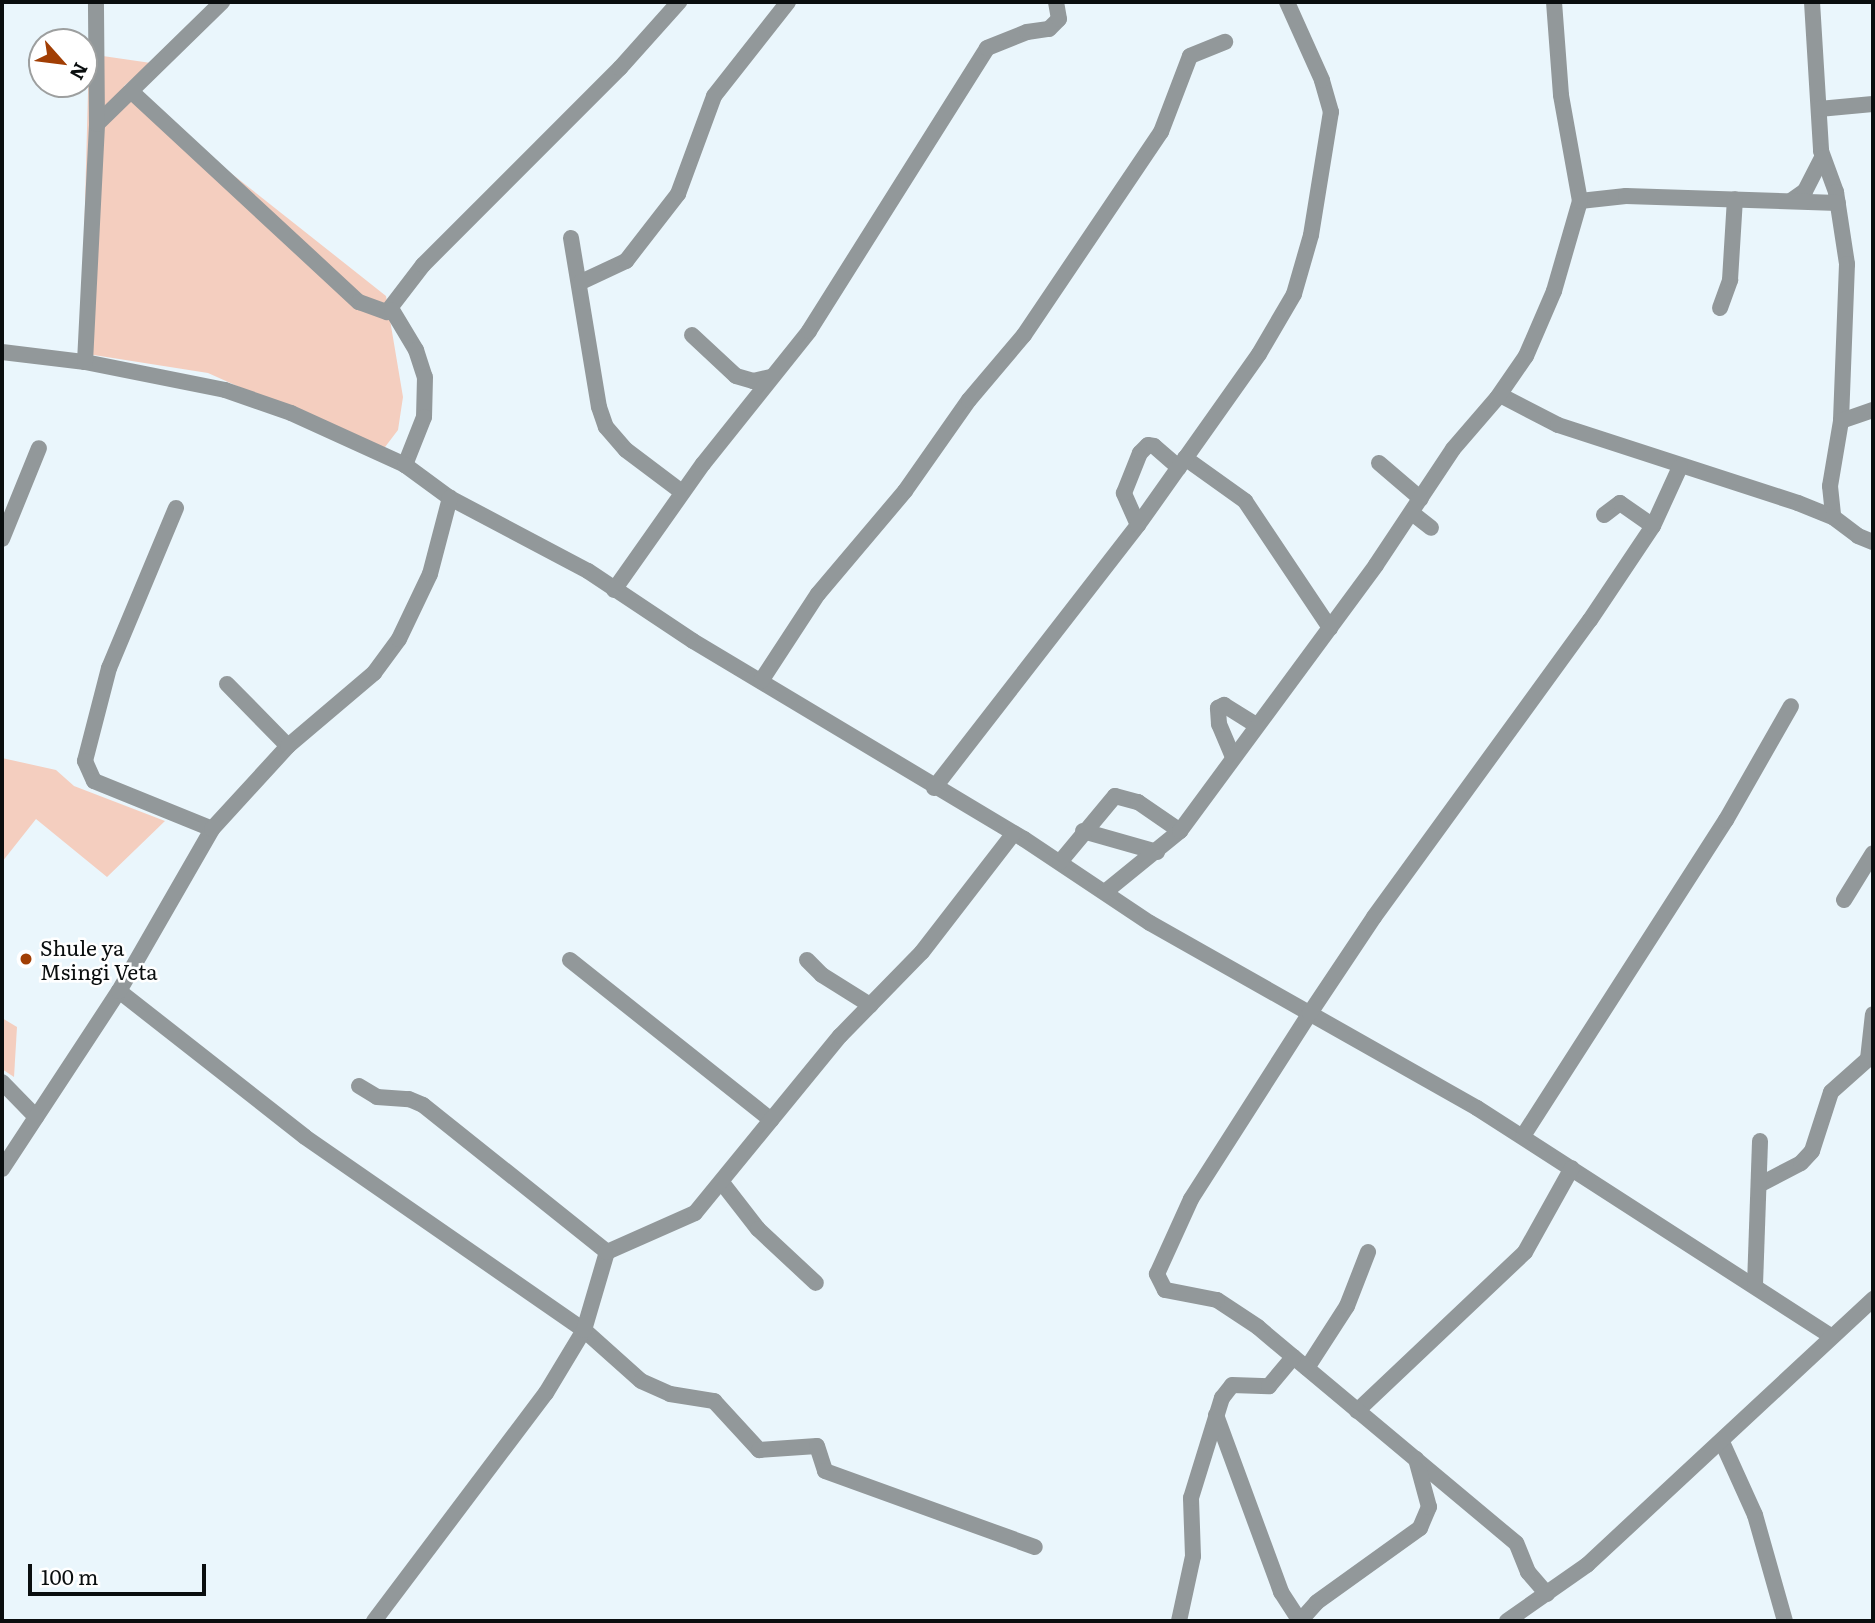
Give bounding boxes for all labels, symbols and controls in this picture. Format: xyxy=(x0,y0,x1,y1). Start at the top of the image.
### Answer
north arrow xyxy=(28,28,98,98)
text: N xyxy=(64,58,96,86)
place label: Shule ya Msingi Veta xyxy=(40,934,158,984)
marker: Shule ya Msingi Veta xyxy=(18,951,34,967)
scale bar xyxy=(32,1550,210,1594)
text: 100 m xyxy=(41,1560,98,1591)

